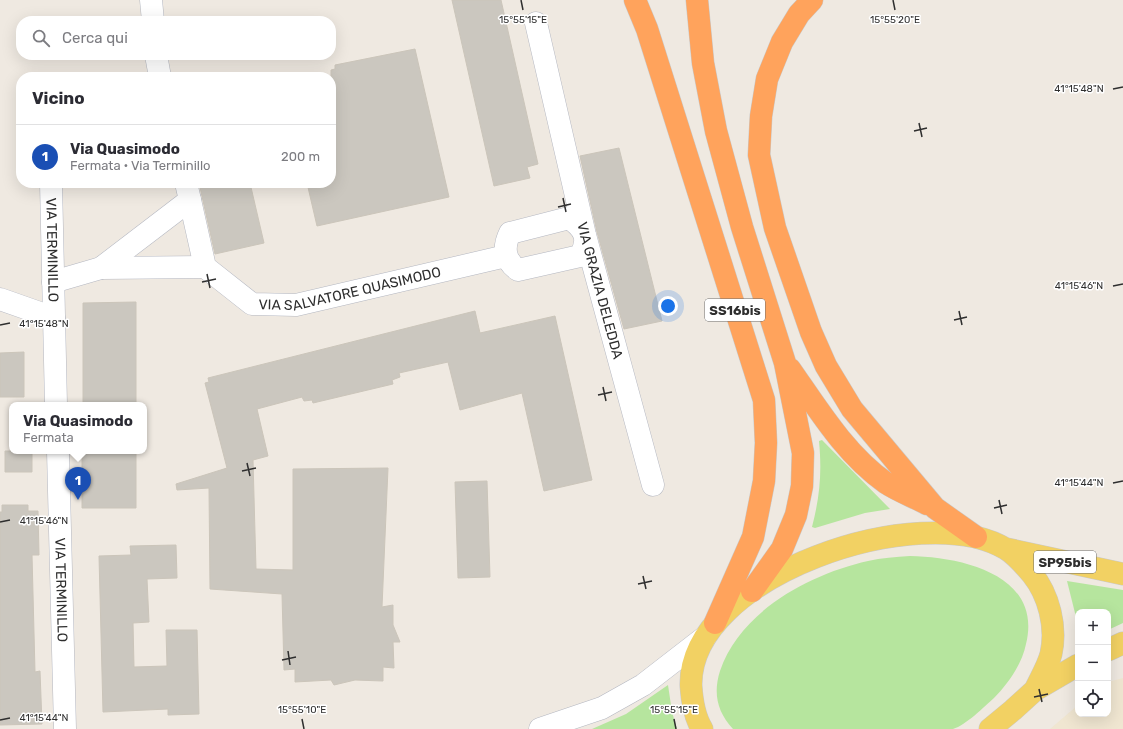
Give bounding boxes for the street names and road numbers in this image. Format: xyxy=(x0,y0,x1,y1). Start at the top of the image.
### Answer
street label: VIA TERMINILLO xyxy=(43,198,62,302)
street label: VIA GRAZIA DELEDDA xyxy=(574,220,627,361)
street label: VIA SALVATORE QUASIMODO xyxy=(258,263,443,314)
road number: SS16bis xyxy=(705,299,765,321)
street label: VIA TERMINILLO xyxy=(52,538,71,642)
road number: SP95bis xyxy=(1034,551,1096,573)

